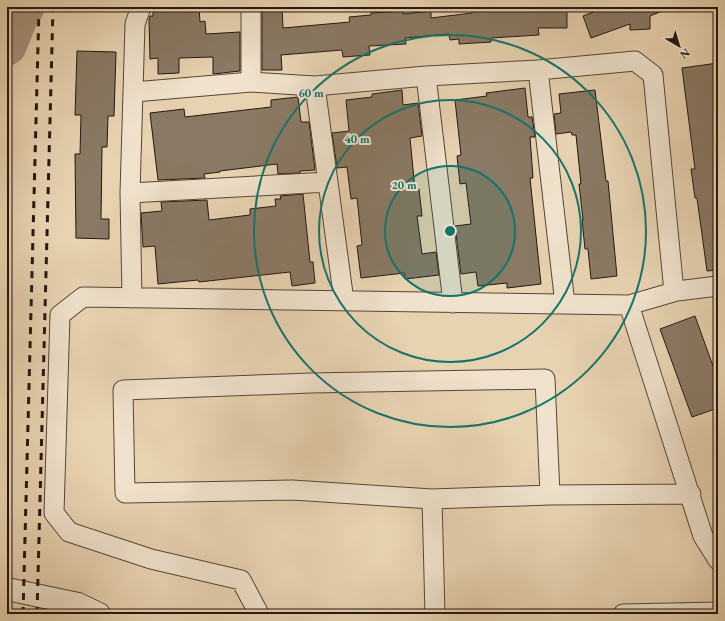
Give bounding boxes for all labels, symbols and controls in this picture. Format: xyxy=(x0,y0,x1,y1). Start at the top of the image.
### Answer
north arrow xyxy=(659,26,699,66)
text: N xyxy=(677,46,693,62)
text: 60 m xyxy=(298,85,324,101)
text: 40 m xyxy=(344,131,370,147)
text: 20 m xyxy=(391,177,417,193)
centre of rings xyxy=(443,224,457,238)

